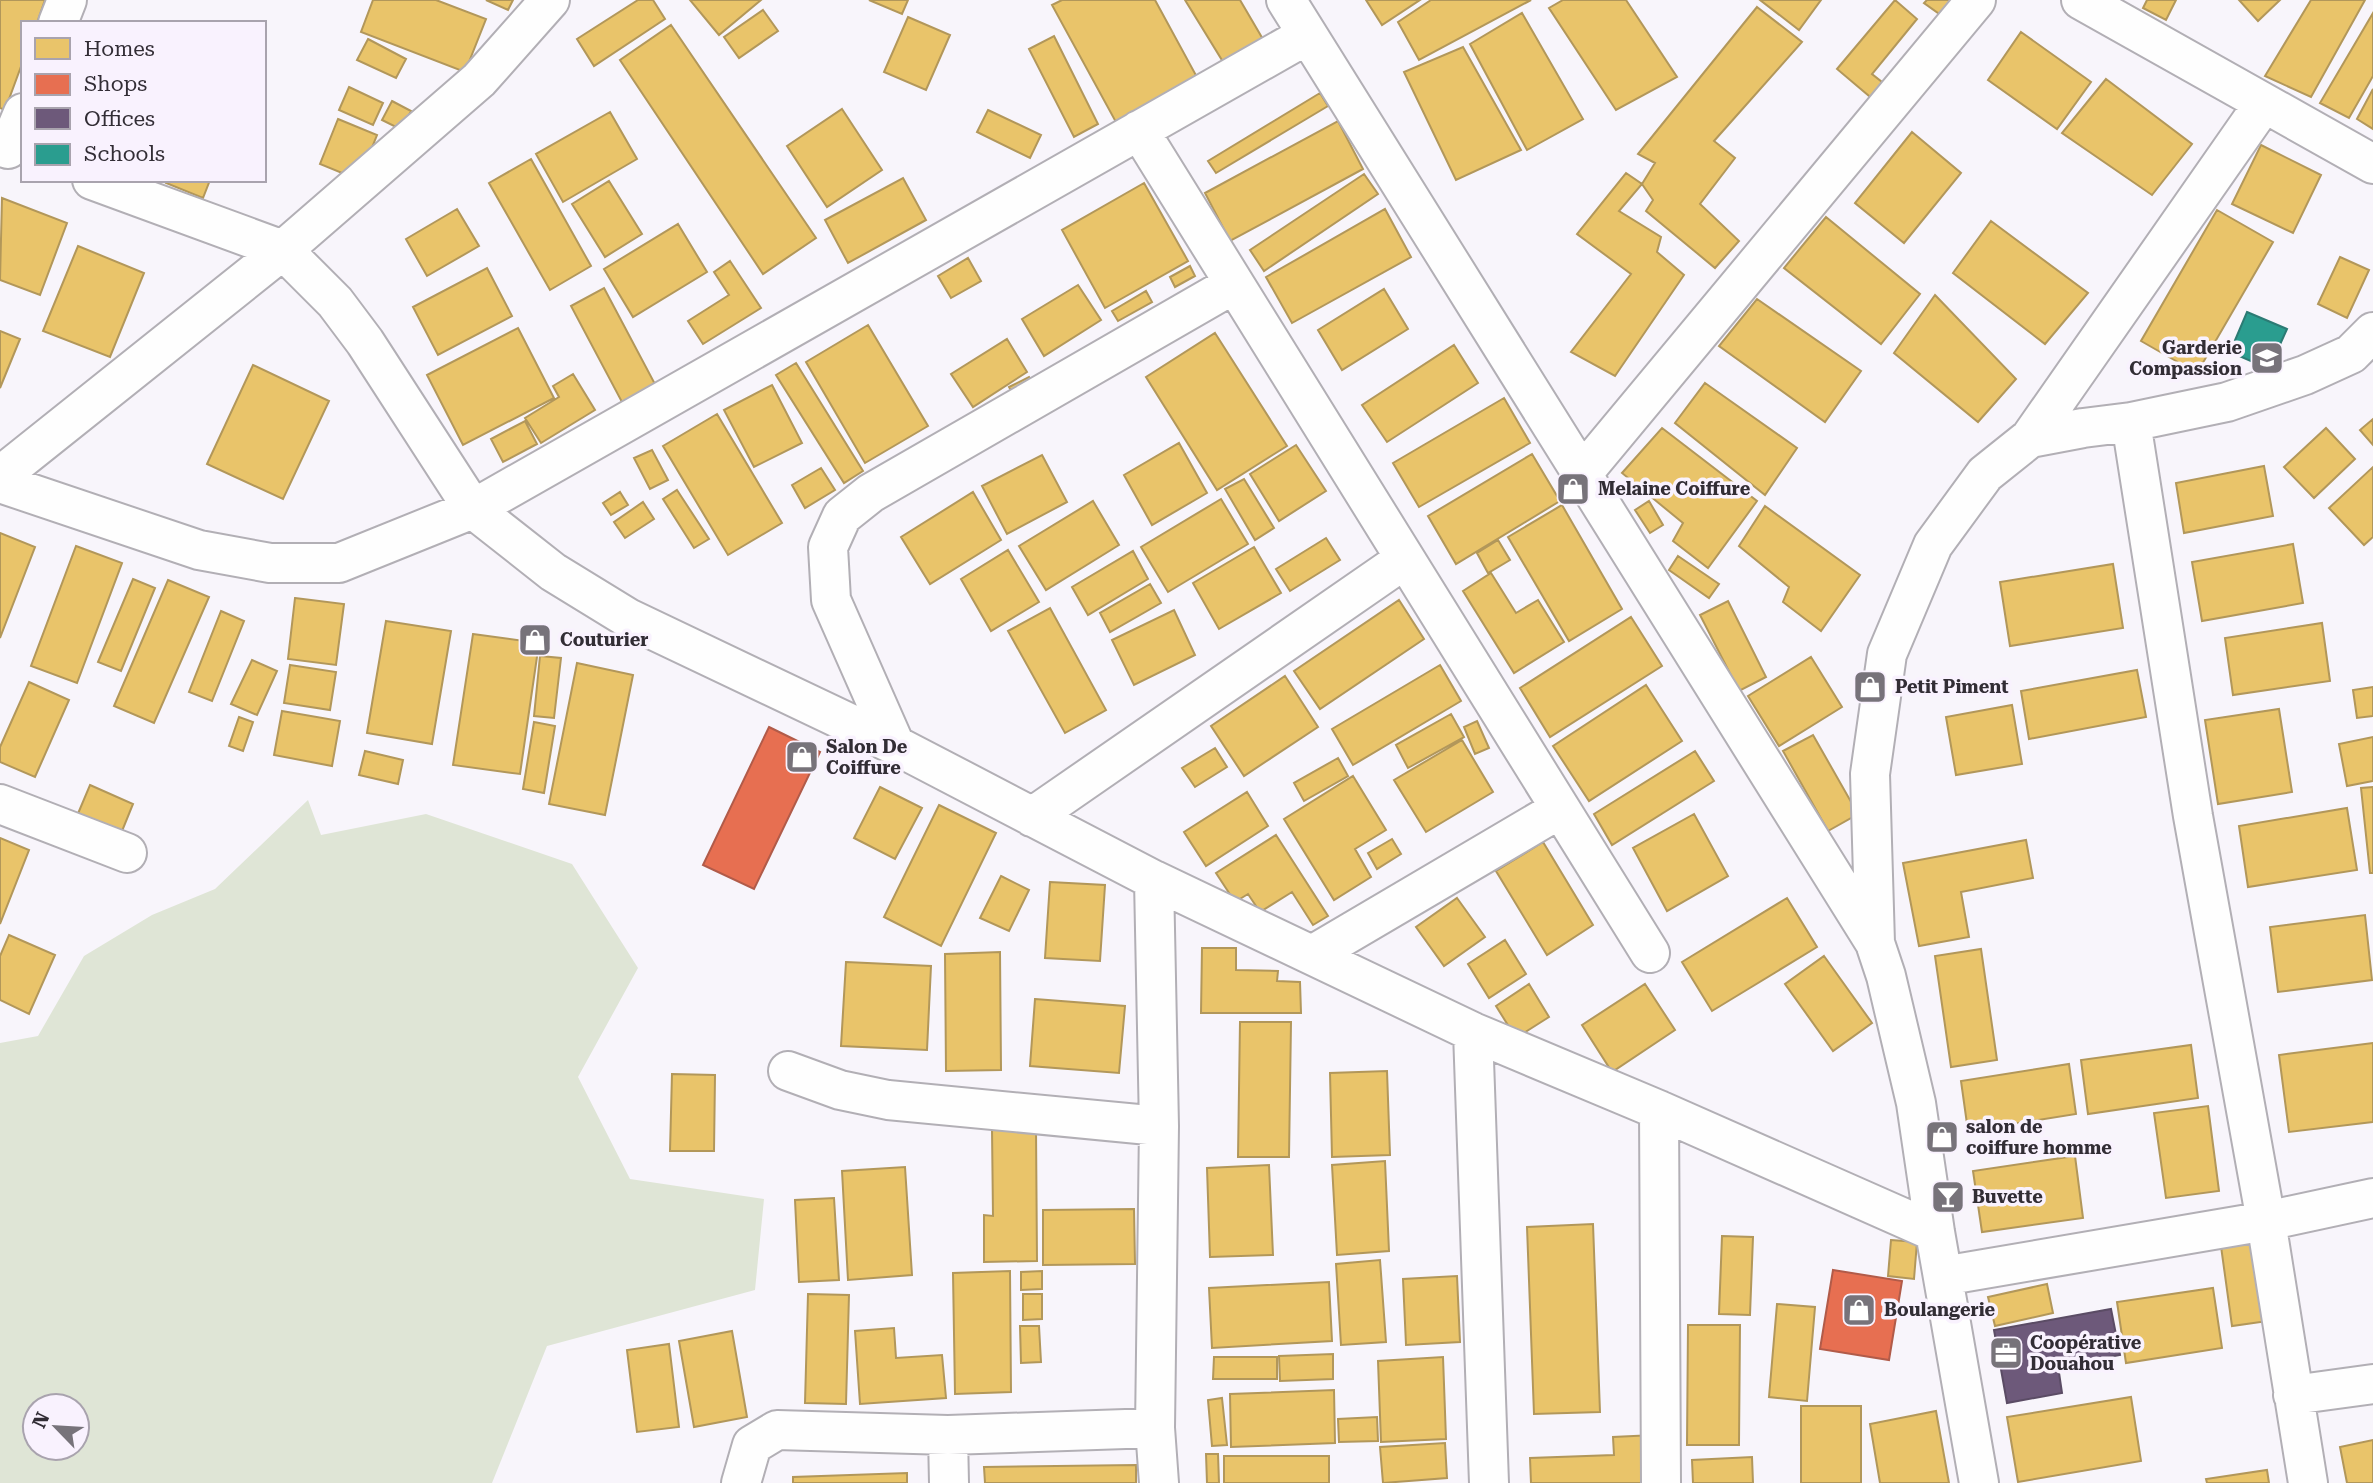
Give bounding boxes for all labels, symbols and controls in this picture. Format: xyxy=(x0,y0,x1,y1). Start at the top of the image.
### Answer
legend xyxy=(21,21,266,182)
text: Homes xyxy=(84,37,155,61)
text: Shops xyxy=(84,72,147,96)
text: Offices xyxy=(84,107,155,131)
text: Schools xyxy=(84,142,165,166)
place label: Garderie Compassion xyxy=(2129,337,2242,379)
school or university icon: Garderie Compassion xyxy=(2248,339,2286,377)
shop icon: Melaine Coiffure xyxy=(1554,470,1592,508)
place label: Melaine Coiffure xyxy=(1598,478,1751,499)
shop icon: Couturier xyxy=(516,621,554,659)
place label: Couturier xyxy=(560,629,648,650)
shop icon: Petit Piment xyxy=(1851,668,1889,706)
place label: Petit Piment xyxy=(1895,676,2009,697)
place label: Salon De Coiffure xyxy=(826,736,908,778)
shop icon: Salon De Coiffure xyxy=(783,738,821,776)
place label: salon de coiffure homme xyxy=(1966,1116,2112,1158)
shop icon: salon de coiffure homme xyxy=(1923,1118,1961,1156)
bar icon: Buvette xyxy=(1929,1178,1967,1216)
place label: Buvette xyxy=(1972,1186,2043,1207)
shop icon: Boulangerie xyxy=(1840,1291,1878,1329)
place label: Boulangerie xyxy=(1884,1299,1996,1320)
place label: Coopérative Douahou xyxy=(2030,1332,2142,1374)
office icon: Coopérative Douahou xyxy=(1987,1334,2025,1372)
north arrow xyxy=(21,1392,91,1462)
text: N xyxy=(28,1408,55,1432)

